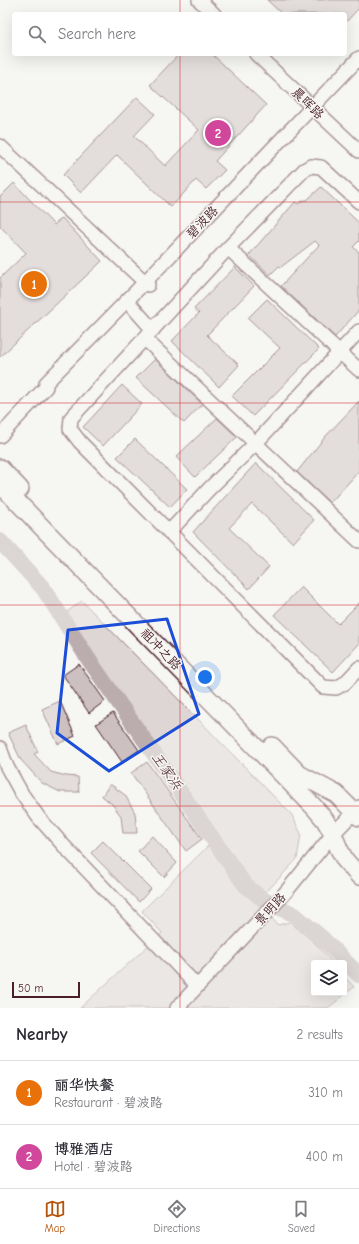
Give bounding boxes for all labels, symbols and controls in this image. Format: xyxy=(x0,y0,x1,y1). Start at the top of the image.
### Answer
search box xyxy=(12,12,347,56)
icon: search xyxy=(26,23,48,45)
text: Search here xyxy=(58,25,136,43)
street label: 晨晖路 xyxy=(289,84,327,122)
pin: 2 xyxy=(205,118,231,148)
street label: 碧波路 xyxy=(183,203,221,241)
pin: 1 xyxy=(21,269,47,299)
street label: 祖冲之路 xyxy=(138,625,184,673)
your location xyxy=(195,667,215,687)
water label: 王家浜 xyxy=(148,749,187,794)
street label: 景明路 xyxy=(251,889,289,929)
map controls xyxy=(311,960,347,996)
button: layers xyxy=(311,960,347,996)
scale bar xyxy=(12,980,80,999)
text: 50 m xyxy=(18,982,43,995)
text: Nearby xyxy=(16,1025,67,1044)
text: 2 results xyxy=(296,1027,343,1042)
text: 丽华快餐 xyxy=(54,1076,114,1094)
text: 1 xyxy=(26,1085,32,1100)
text: 310 m xyxy=(308,1085,343,1100)
text: Restaurant · 碧波路 xyxy=(54,1095,163,1110)
text: 博雅酒店 xyxy=(54,1140,114,1158)
text: 2 xyxy=(26,1149,32,1164)
text: 400 m xyxy=(306,1149,343,1164)
text: Hotel · 碧波路 xyxy=(54,1159,133,1174)
tab: Map xyxy=(44,1198,66,1235)
tab: Directions xyxy=(154,1198,200,1235)
tab: Saved xyxy=(288,1198,315,1235)

